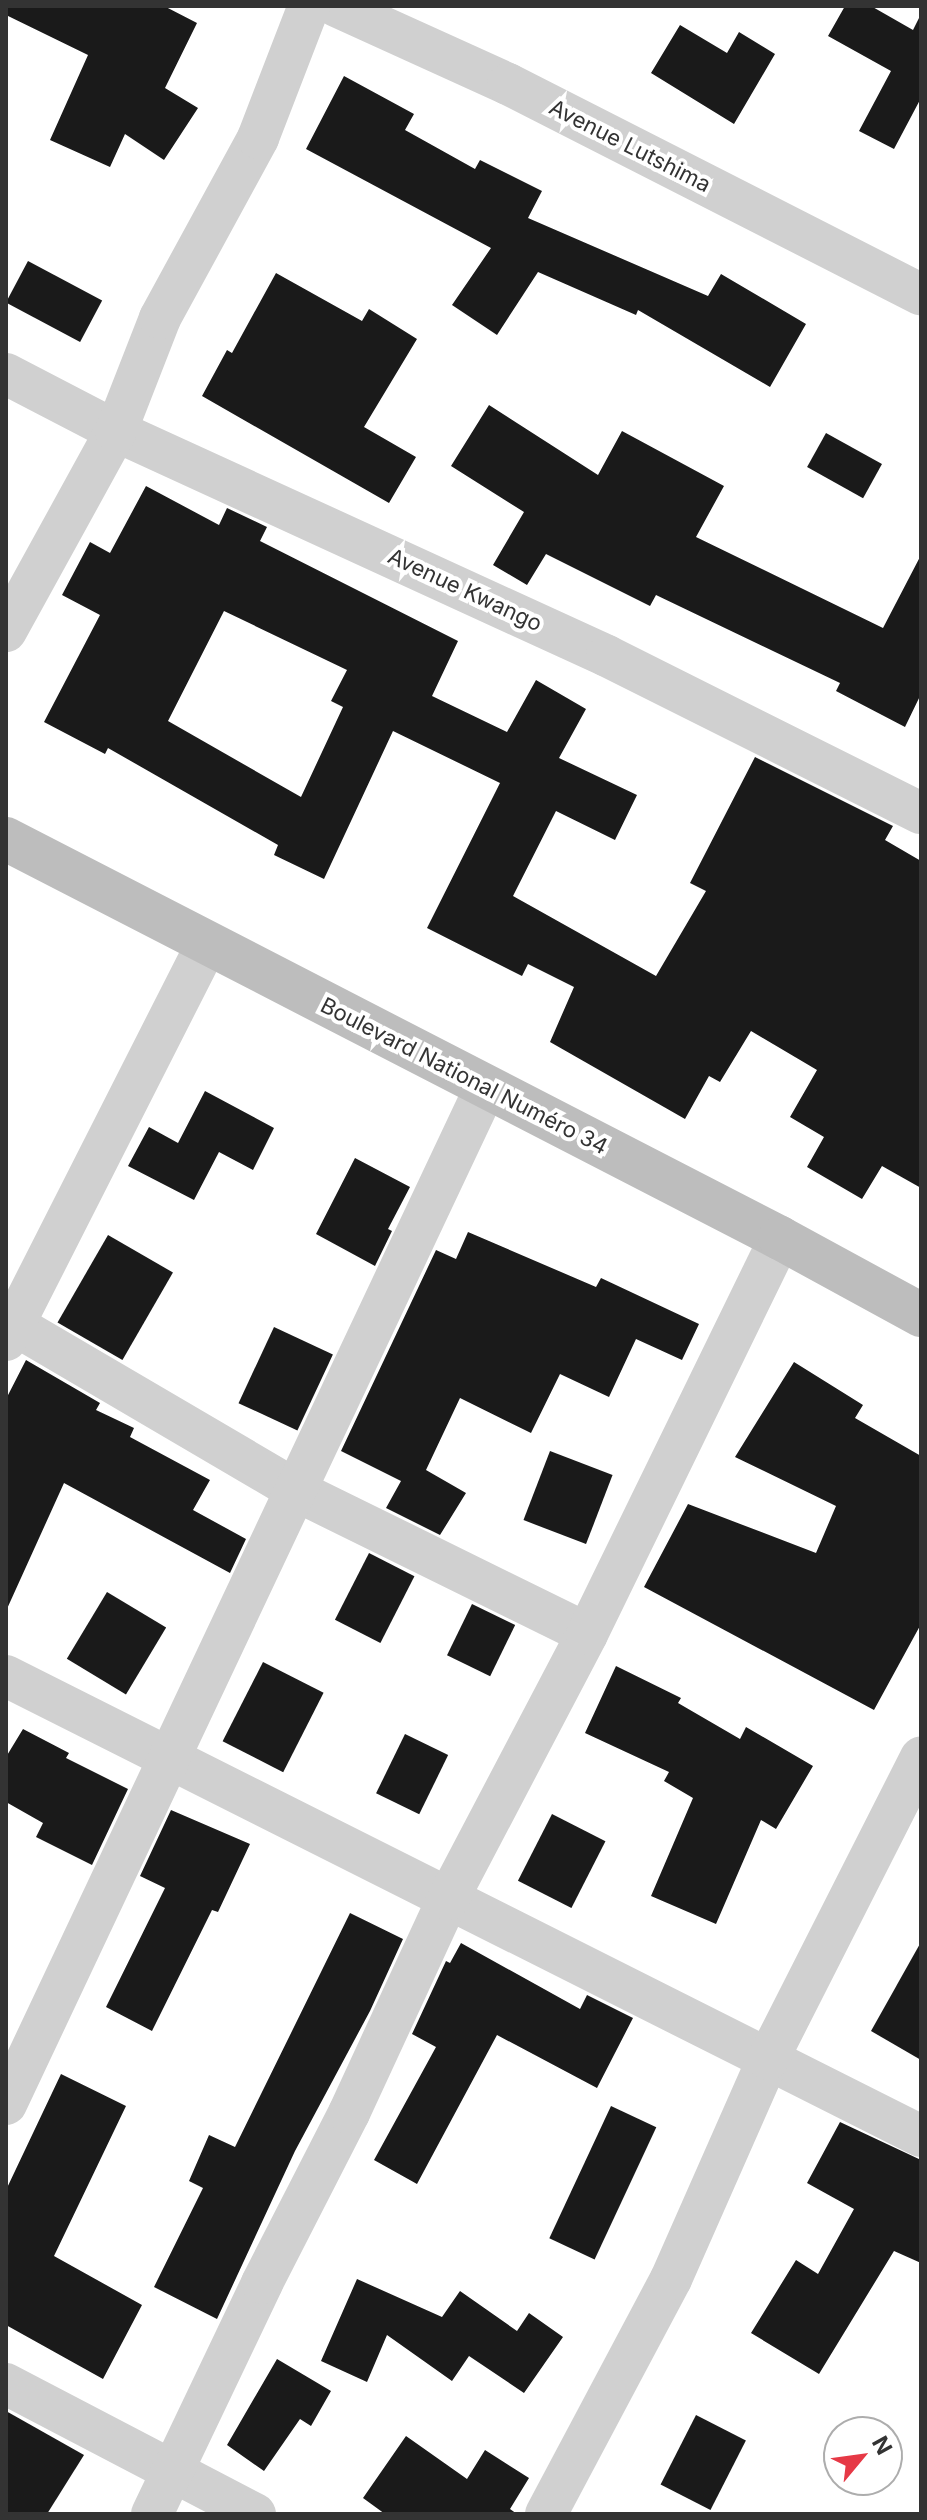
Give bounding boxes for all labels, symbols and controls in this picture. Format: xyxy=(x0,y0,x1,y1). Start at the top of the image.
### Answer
street label: Avenue Lutshima xyxy=(545,94,715,198)
street label: Avenue Kwango xyxy=(384,543,546,637)
street label: Boulevard National Numéro 34 xyxy=(316,992,612,1160)
north arrow xyxy=(823,2416,903,2496)
text: N xyxy=(867,2432,898,2459)

